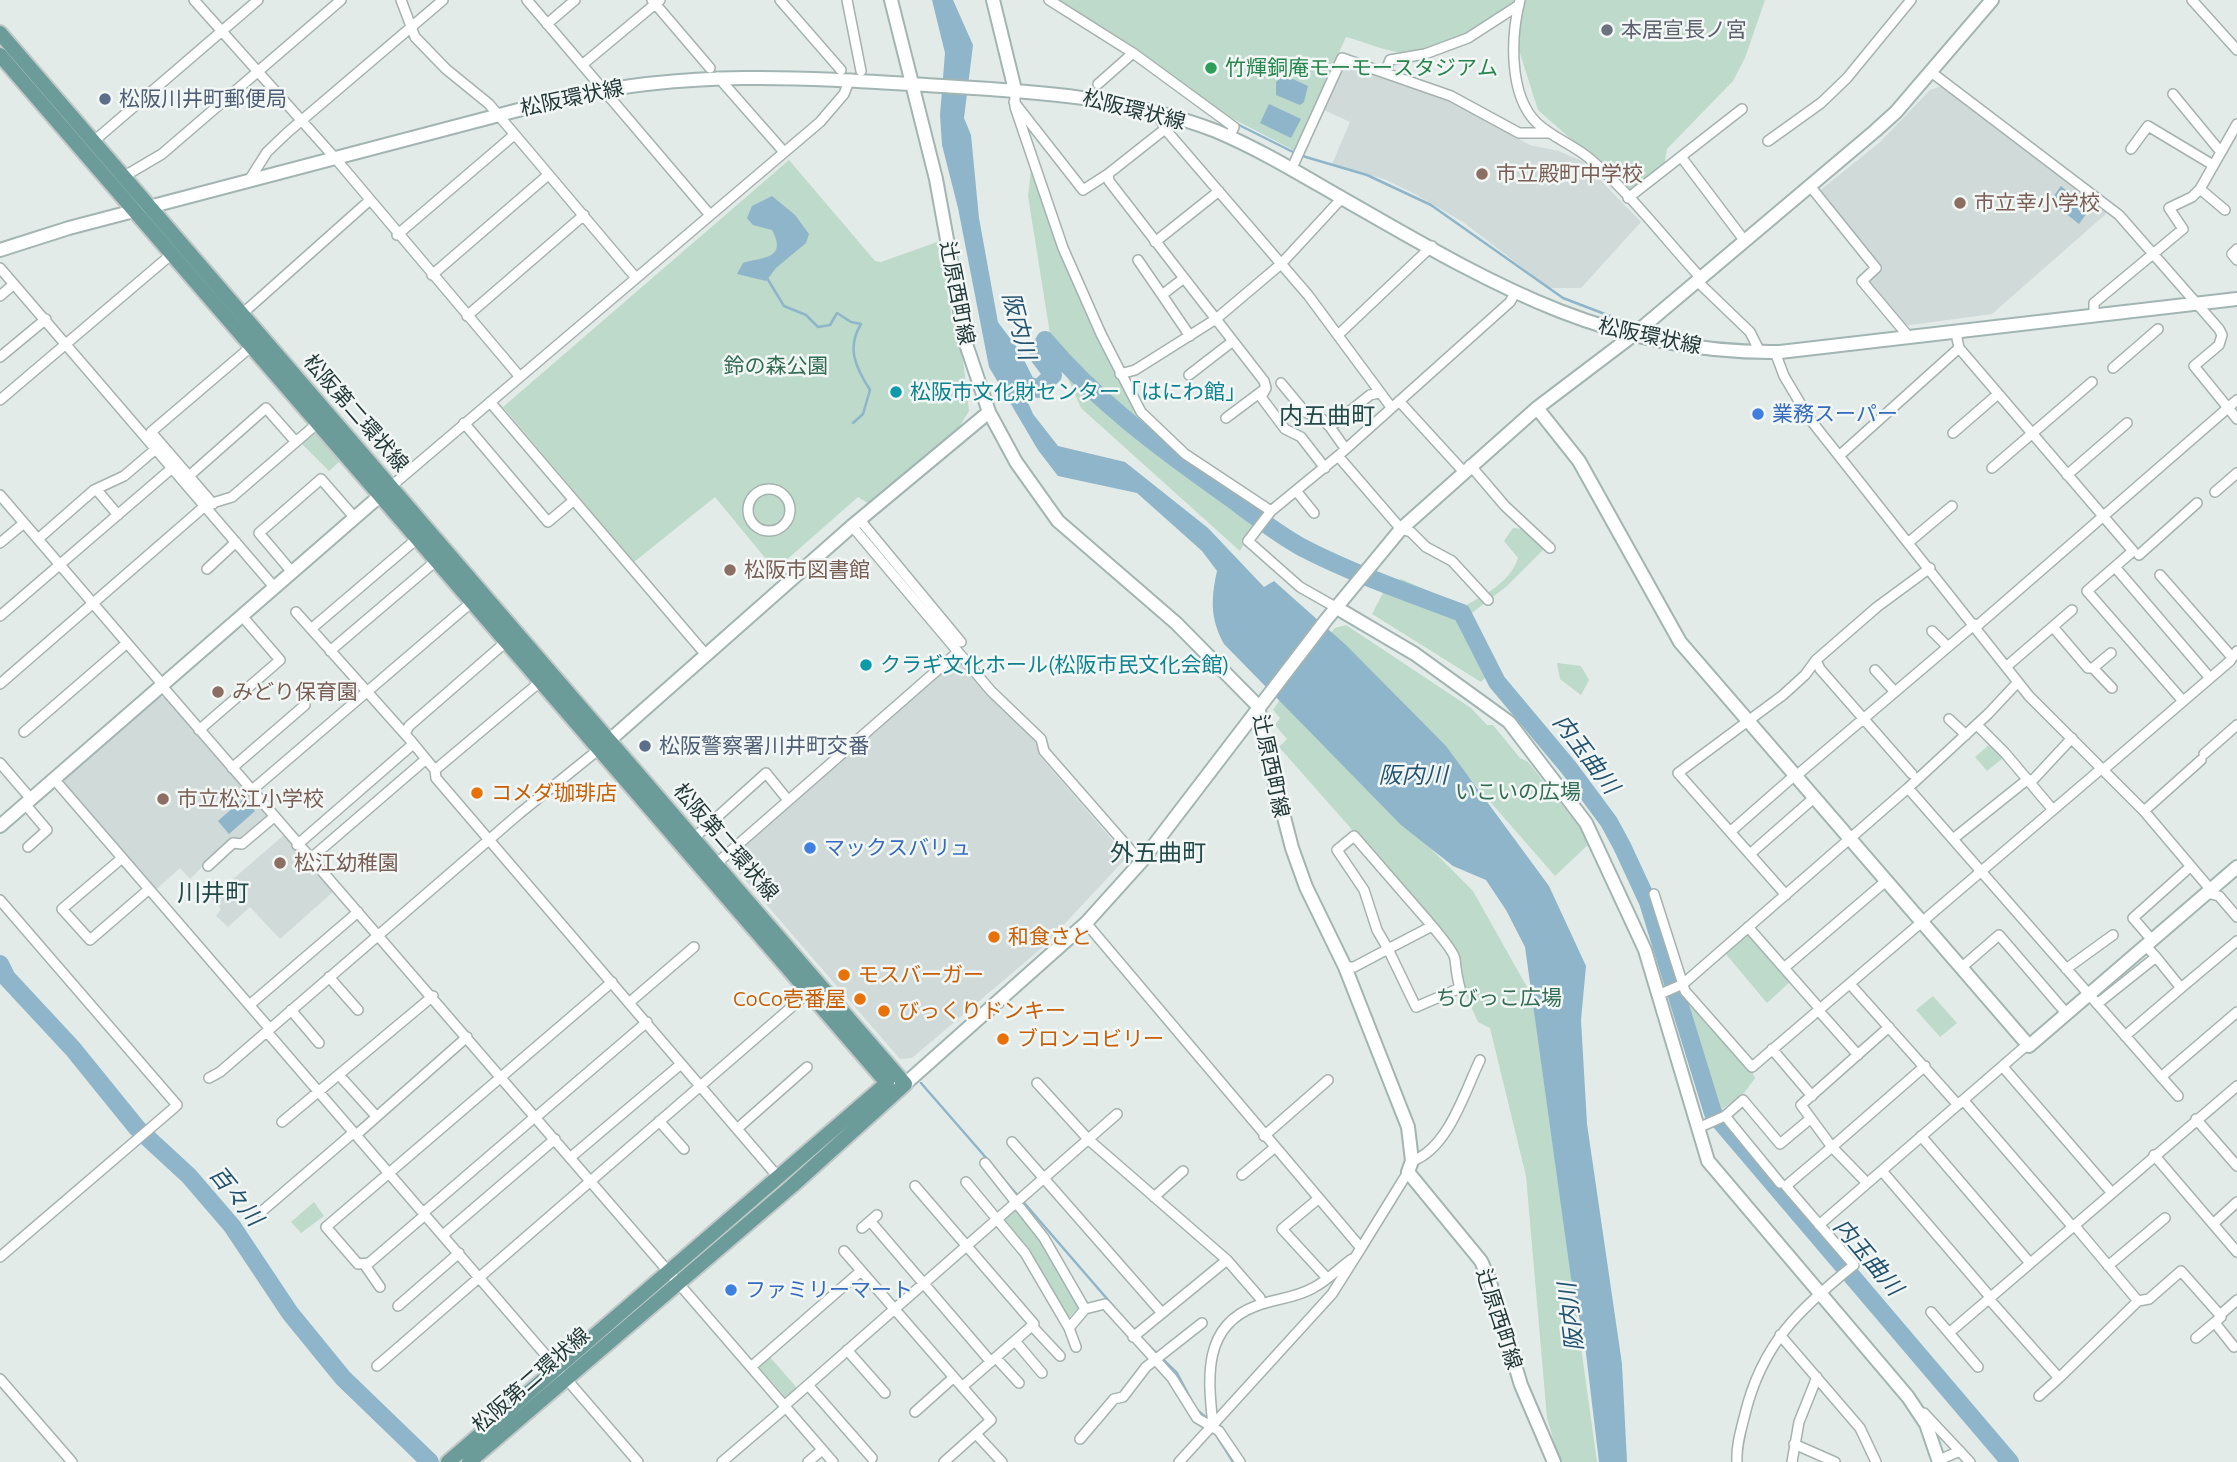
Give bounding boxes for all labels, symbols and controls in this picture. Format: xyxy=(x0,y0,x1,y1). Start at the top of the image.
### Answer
place label: 本居宣長ノ宮 xyxy=(1621,17,1747,43)
marker: 本居宣長ノ宮 xyxy=(1599,22,1615,38)
place label: 竹輝銅庵モーモースタジアム xyxy=(1225,55,1498,81)
marker: 竹輝銅庵モーモースタジアム xyxy=(1203,60,1219,76)
street label: 松阪環状線 xyxy=(518,75,626,121)
street label: 松阪環状線 xyxy=(1080,85,1188,135)
place label: 松阪川井町郵便局 xyxy=(119,86,287,112)
marker: 松阪川井町郵便局 xyxy=(97,91,113,107)
place label: 市立殿町中学校 xyxy=(1496,161,1643,187)
marker: 市立殿町中学校 xyxy=(1474,166,1490,182)
place label: 市立幸小学校 xyxy=(1974,190,2100,216)
marker: 市立幸小学校 xyxy=(1952,195,1968,211)
street label: 辻原西町線 xyxy=(935,239,979,347)
water label: 阪内川 xyxy=(997,289,1041,363)
street label: 松阪環状線 xyxy=(1596,313,1704,359)
street label: 松阪第二環状線 xyxy=(298,349,414,477)
park label: 鈴の森公園 xyxy=(724,353,828,379)
place label: 松阪市文化財センター「はにわ館」 xyxy=(910,379,1246,405)
marker: 松阪市文化財センター「はにわ館」 xyxy=(888,384,904,400)
place label: 業務スーパー xyxy=(1772,401,1898,427)
district label: 内五曲町 xyxy=(1279,402,1375,430)
marker: 業務スーパー xyxy=(1750,406,1766,422)
place label: 松阪市図書館 xyxy=(744,557,870,583)
marker: 松阪市図書館 xyxy=(722,562,738,578)
place label: クラギ文化ホール(松阪市民文化会館) xyxy=(880,652,1229,678)
marker: クラギ文化ホール(松阪市民文化会館) xyxy=(858,657,874,673)
place label: みどり保育園 xyxy=(232,679,358,705)
marker: みどり保育園 xyxy=(210,684,226,700)
water label: 内玉曲川 xyxy=(1547,709,1625,799)
street label: 辻原西町線 xyxy=(1248,712,1294,820)
place label: 松阪警察署川井町交番 xyxy=(659,733,869,759)
marker: 松阪警察署川井町交番 xyxy=(637,738,653,754)
water label: 阪内川 xyxy=(1379,761,1447,789)
street label: 松阪第二環状線 xyxy=(668,778,784,906)
park label: いこいの広場 xyxy=(1455,779,1581,805)
place label: コメダ珈琲店 xyxy=(491,780,617,806)
marker: コメダ珈琲店 xyxy=(469,785,485,801)
place label: 市立松江小学校 xyxy=(177,786,324,812)
marker: 市立松江小学校 xyxy=(155,791,171,807)
place label: マックスバリュ xyxy=(824,835,971,861)
district label: 外五曲町 xyxy=(1110,839,1206,867)
marker: マックスバリュ xyxy=(802,840,818,856)
place label: 松江幼稚園 xyxy=(294,850,399,876)
marker: 松江幼稚園 xyxy=(272,855,288,871)
district label: 川井町 xyxy=(177,879,249,907)
place label: 和食さと xyxy=(1008,924,1092,950)
marker: 和食さと xyxy=(986,929,1002,945)
place label: モスバーガー xyxy=(858,962,984,988)
marker: モスバーガー xyxy=(836,967,852,983)
park label: ちびっこ広場 xyxy=(1436,985,1562,1011)
place label: CoCo壱番屋 xyxy=(733,986,846,1012)
marker: CoCo壱番屋 xyxy=(852,991,868,1007)
place label: びっくりドンキー xyxy=(898,998,1066,1024)
marker: びっくりドンキー xyxy=(876,1003,892,1019)
place label: ブロンコビリー xyxy=(1017,1026,1164,1052)
marker: ブロンコビリー xyxy=(995,1031,1011,1047)
water label: 百々川 xyxy=(204,1161,268,1231)
water label: 内玉曲川 xyxy=(1828,1213,1908,1301)
street label: 辻原西町線 xyxy=(1471,1265,1527,1373)
place label: ファミリーマート xyxy=(745,1277,913,1303)
water label: 阪内川 xyxy=(1553,1281,1589,1353)
marker: ファミリーマート xyxy=(723,1282,739,1298)
street label: 松阪第二環状線 xyxy=(467,1322,595,1438)

